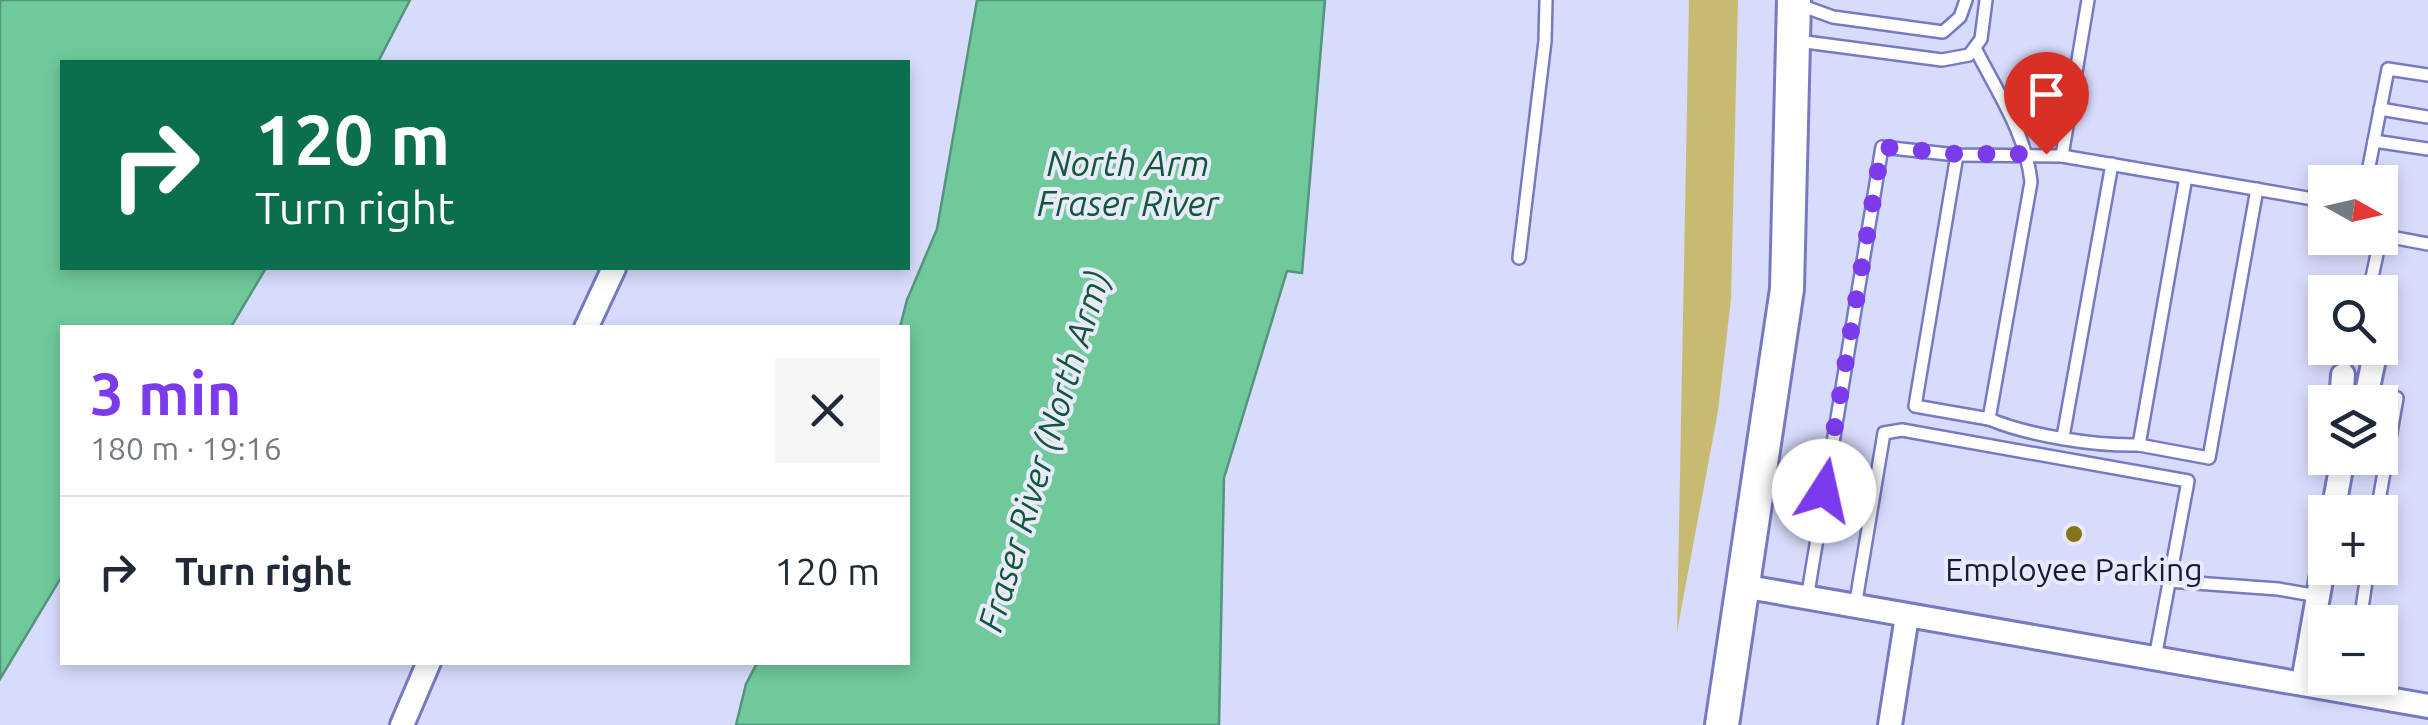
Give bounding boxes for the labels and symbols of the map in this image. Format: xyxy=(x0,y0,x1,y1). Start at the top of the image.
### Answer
pin xyxy=(2004,52,2089,155)
water label: North Arm Fraser River xyxy=(1037,143,1221,223)
north arrow xyxy=(2308,165,2398,255)
water label: Fraser River (North Arm) xyxy=(969,266,1117,636)
position arrow xyxy=(1772,439,1876,543)
marker: Employee Parking xyxy=(2063,523,2085,545)
place label: Employee Parking xyxy=(1945,551,2203,587)

